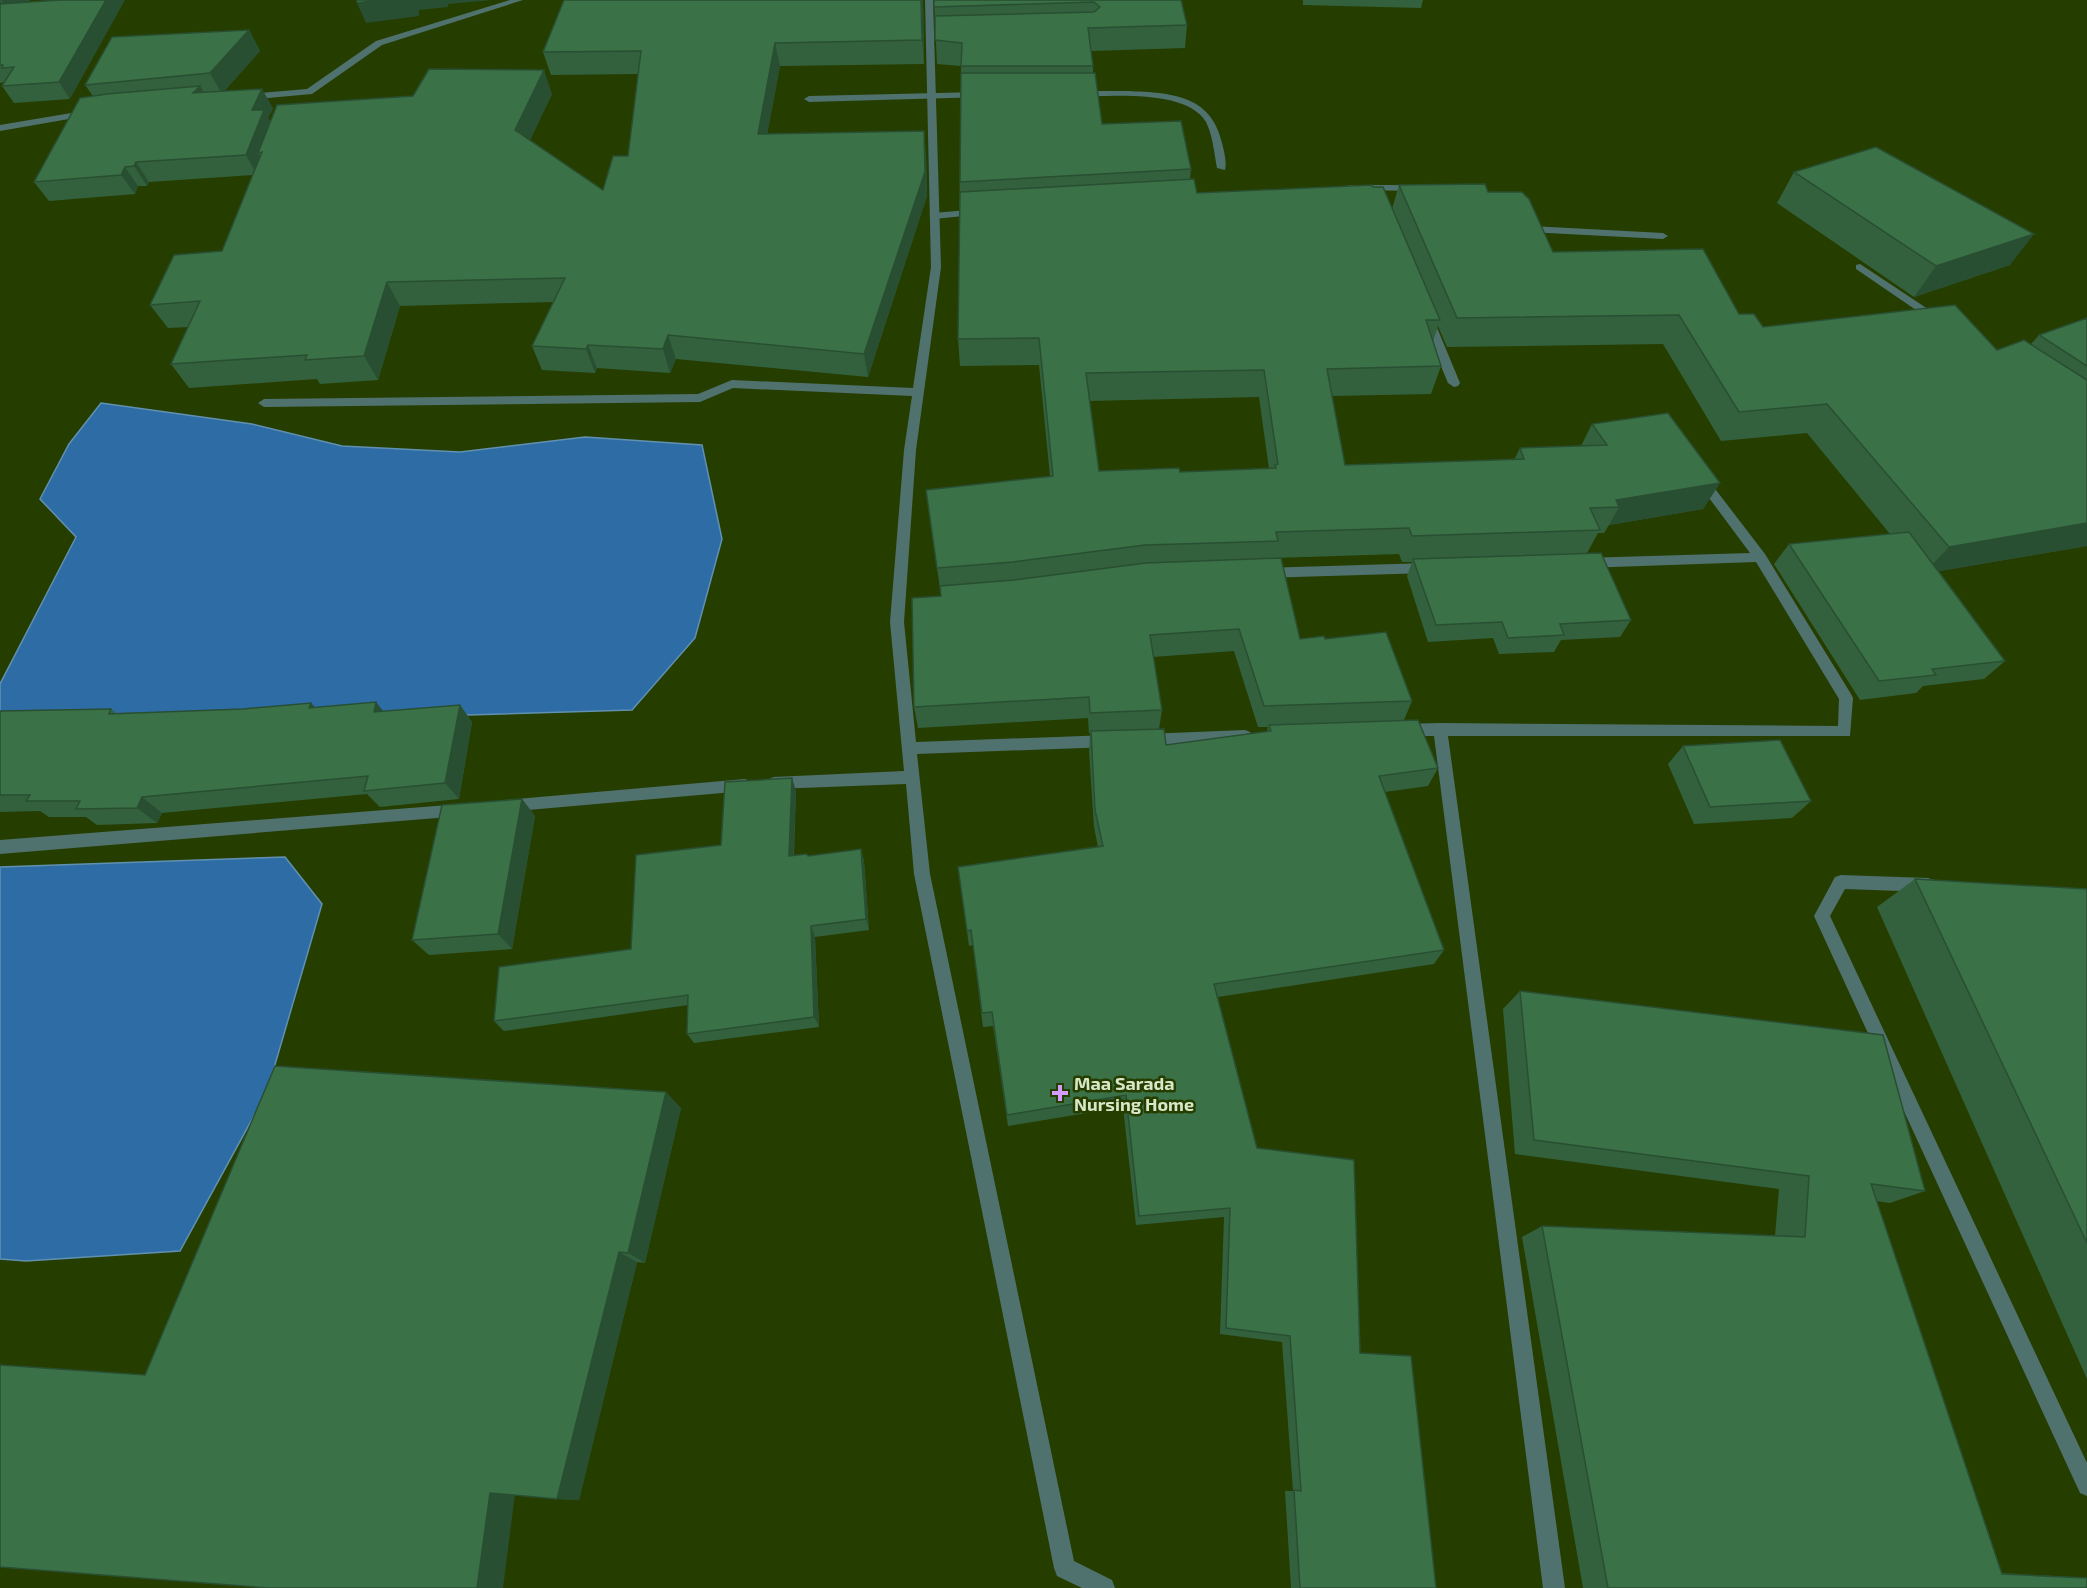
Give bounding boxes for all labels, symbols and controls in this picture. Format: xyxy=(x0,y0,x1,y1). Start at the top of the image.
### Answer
place label: Maa Sarada Nursing Home xyxy=(1074,1072,1194,1115)
marker: Maa Sarada Nursing Home xyxy=(1051,1084,1069,1102)

